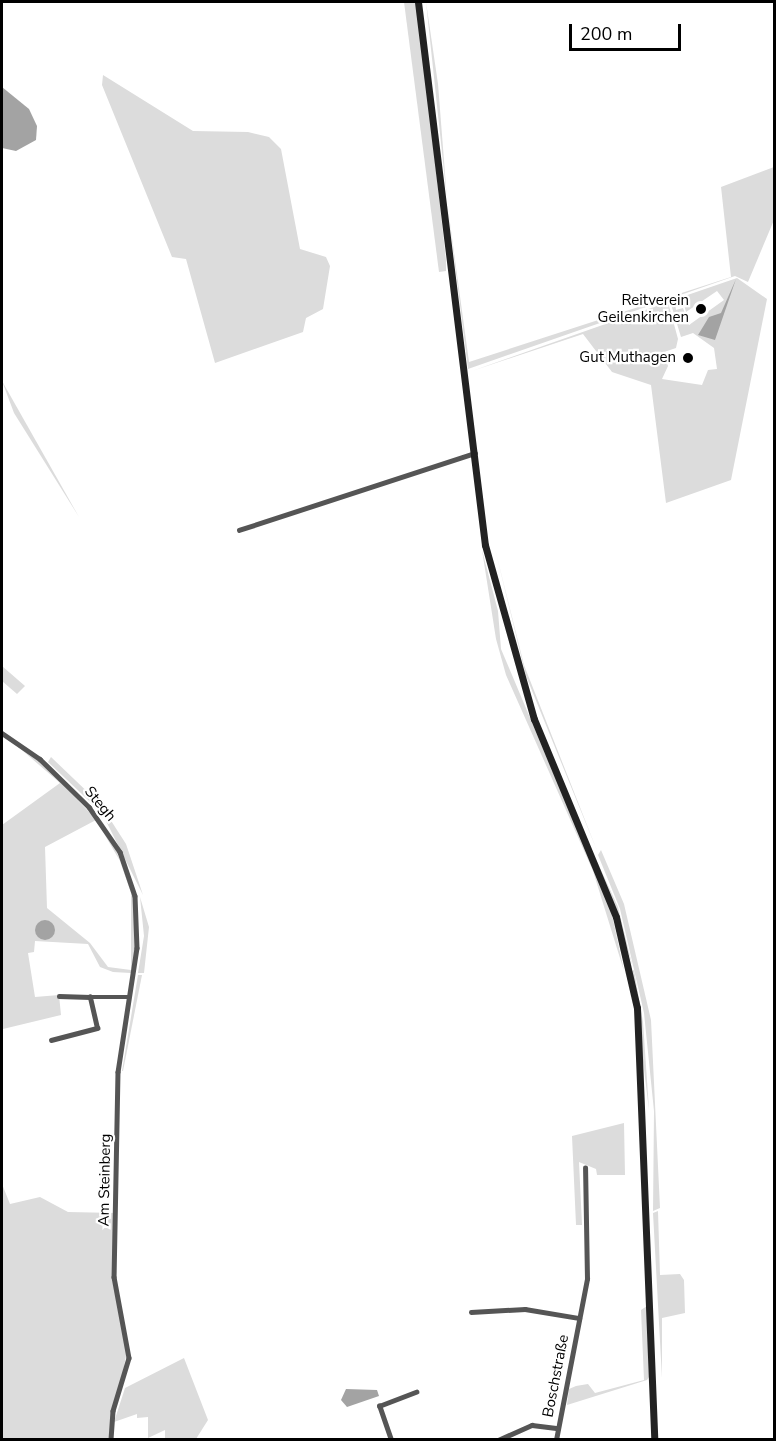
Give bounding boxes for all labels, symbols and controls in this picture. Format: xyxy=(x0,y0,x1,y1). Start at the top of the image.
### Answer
scale bar xyxy=(572,12,684,50)
text: 200 m xyxy=(580,22,632,46)
place label: Reitverein Geilenkirchen xyxy=(598,291,689,326)
marker: Reitverein Geilenkirchen xyxy=(694,302,708,316)
place label: Gut Muthagen xyxy=(579,349,676,367)
marker: Gut Muthagen xyxy=(681,351,695,365)
street label: Stegh xyxy=(80,783,120,825)
street label: Am Steinberg xyxy=(95,1133,115,1227)
street label: Boschstraße xyxy=(539,1333,573,1419)

